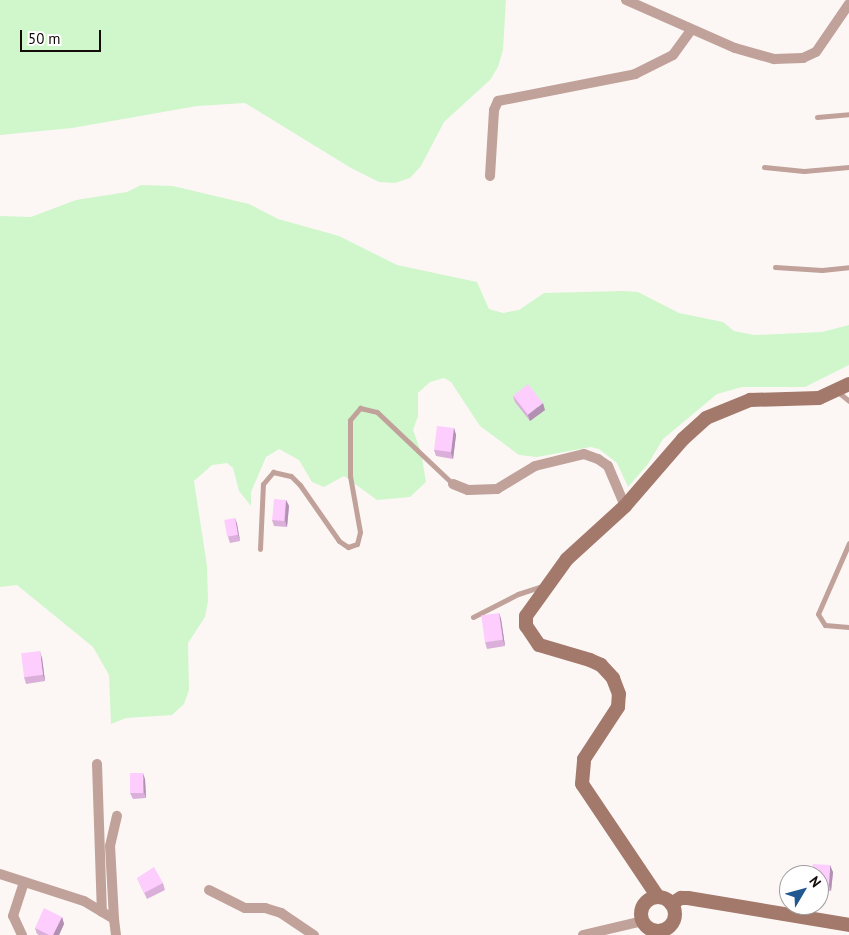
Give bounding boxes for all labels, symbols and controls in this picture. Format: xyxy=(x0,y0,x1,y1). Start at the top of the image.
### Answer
scale bar xyxy=(22,20,104,52)
text: 50 m xyxy=(28,29,61,48)
north arrow xyxy=(779,865,829,915)
text: N xyxy=(805,872,825,891)

